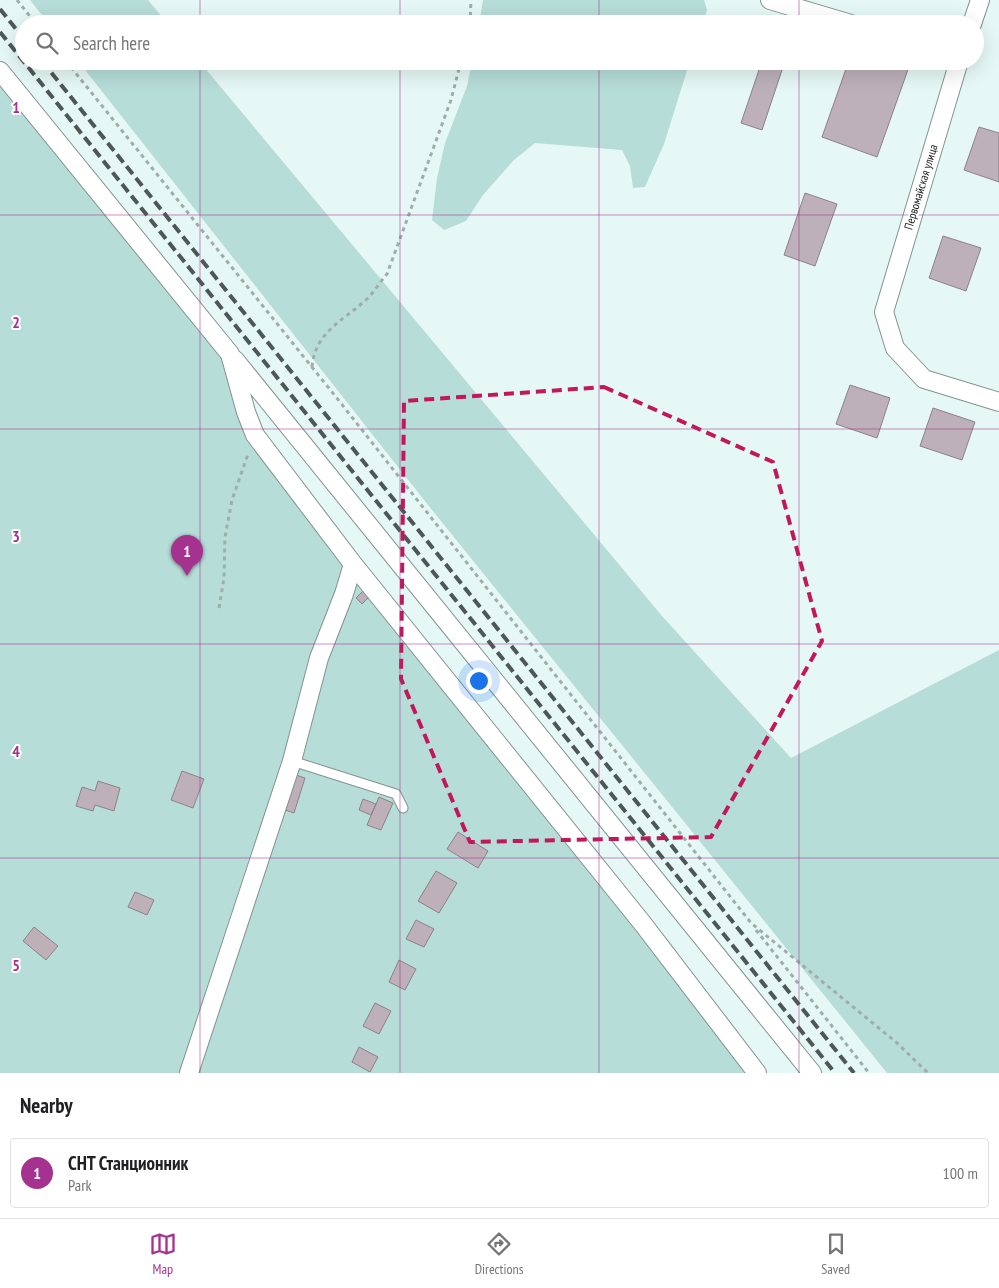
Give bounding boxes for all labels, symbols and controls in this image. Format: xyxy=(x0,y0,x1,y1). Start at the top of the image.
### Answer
search box xyxy=(15,15,984,70)
icon: search xyxy=(33,29,61,57)
text: Search here xyxy=(73,31,150,55)
text: 1 xyxy=(12,97,20,117)
street label: Первомайская улица xyxy=(900,142,941,231)
text: 2 xyxy=(12,312,20,332)
text: 3 xyxy=(12,526,20,546)
pin: 1 xyxy=(171,535,203,576)
your location xyxy=(466,668,492,694)
text: 4 xyxy=(12,741,20,761)
text: 5 xyxy=(12,955,20,975)
text: Nearby xyxy=(20,1092,73,1119)
text: СНТ Станционник xyxy=(68,1151,188,1175)
text: 1 xyxy=(33,1163,41,1183)
text: 100 m xyxy=(943,1163,978,1183)
text: Park xyxy=(68,1175,92,1195)
tab: Map xyxy=(149,1230,177,1278)
tab: Directions xyxy=(475,1230,523,1278)
tab: Saved xyxy=(821,1230,850,1278)

